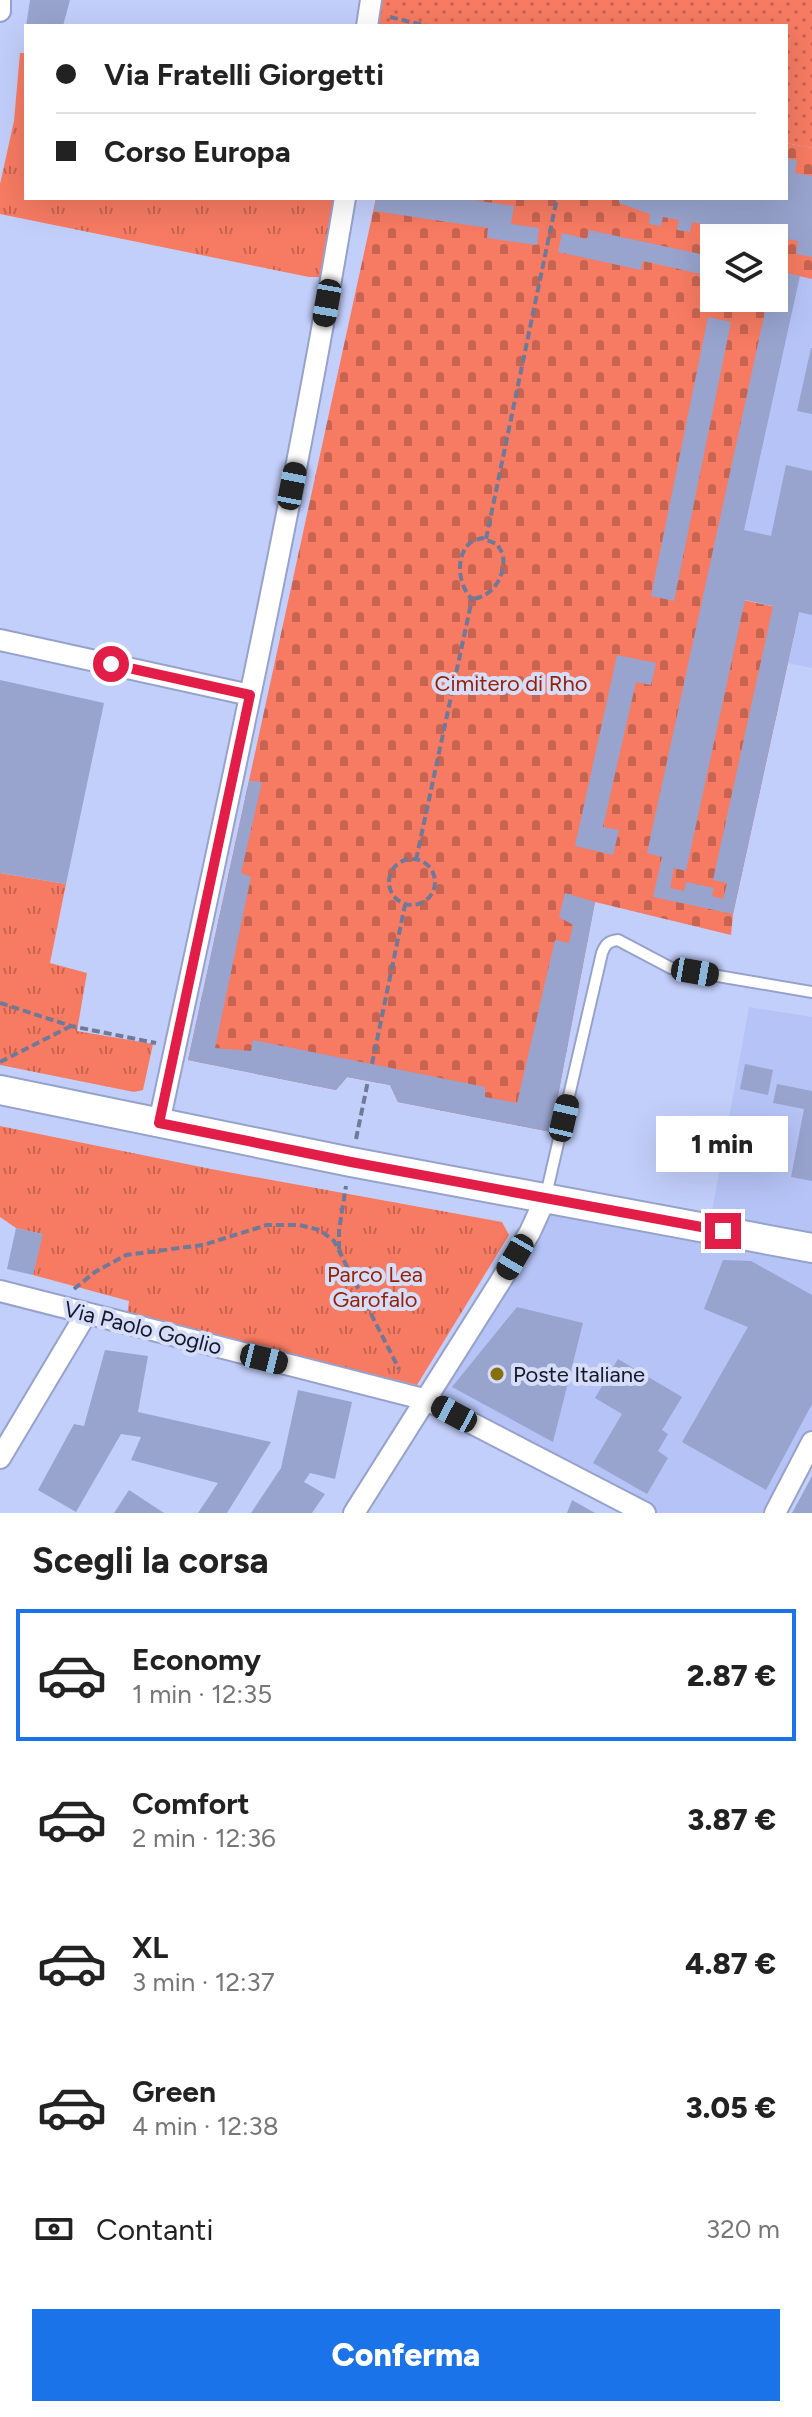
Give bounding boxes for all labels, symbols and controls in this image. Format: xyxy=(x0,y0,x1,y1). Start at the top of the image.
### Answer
text: Via Fratelli Giorgetti xyxy=(104,56,384,93)
text: Corso Europa xyxy=(104,133,291,170)
map controls xyxy=(700,224,788,312)
button: layers xyxy=(700,224,788,312)
car xyxy=(311,277,343,329)
car xyxy=(276,460,308,512)
route start xyxy=(93,646,129,682)
park label: Cimitero di Rho xyxy=(435,670,587,697)
car xyxy=(669,956,721,988)
car xyxy=(547,1092,581,1144)
callout: 1 min xyxy=(657,1115,789,1171)
text: 1 min xyxy=(691,1128,753,1160)
route end xyxy=(705,1213,741,1249)
car xyxy=(493,1230,537,1284)
park label: Parco Lea Garofalo xyxy=(327,1261,423,1313)
street label: Via Paolo Goglio xyxy=(61,1295,225,1361)
car xyxy=(238,1342,290,1376)
place label: Poste Italiane xyxy=(513,1361,645,1388)
marker: Poste Italiane xyxy=(488,1365,506,1383)
car xyxy=(427,1392,481,1436)
text: Scegli la corsa xyxy=(32,1539,269,1582)
icon: car xyxy=(36,1639,108,1711)
text: Economy xyxy=(132,1641,261,1678)
text: 2.87 € xyxy=(687,1657,776,1694)
text: 1 min · 12:35 xyxy=(132,1678,272,1710)
icon: car xyxy=(36,1783,108,1855)
text: Comfort xyxy=(132,1785,250,1822)
text: 3.87 € xyxy=(688,1801,776,1838)
text: 2 min · 12:36 xyxy=(132,1822,276,1854)
icon: car xyxy=(36,1927,108,1999)
text: XL xyxy=(132,1929,168,1966)
text: 4.87 € xyxy=(685,1945,776,1982)
text: 3 min · 12:37 xyxy=(132,1966,275,1998)
icon: car xyxy=(36,2071,108,2143)
text: Green xyxy=(132,2073,216,2110)
text: 3.05 € xyxy=(686,2089,776,2126)
text: 4 min · 12:38 xyxy=(132,2110,279,2142)
icon: cash xyxy=(32,2207,76,2251)
text: Contanti xyxy=(96,2211,213,2248)
text: 320 m xyxy=(706,2213,780,2245)
button: Conferma xyxy=(32,2309,780,2401)

